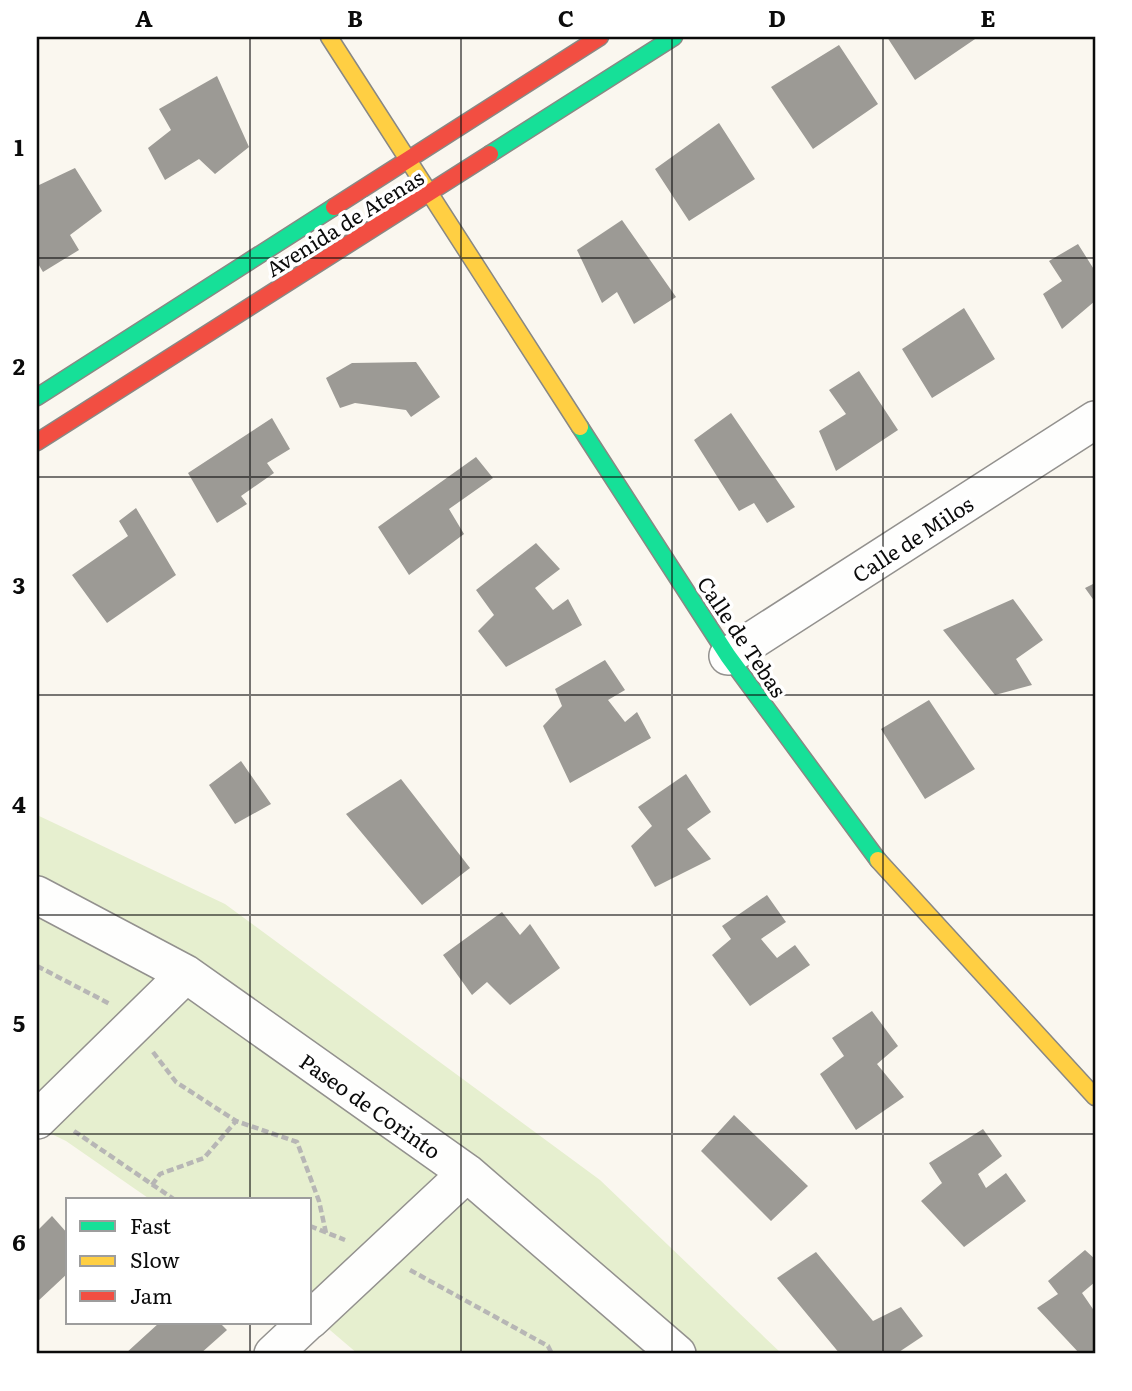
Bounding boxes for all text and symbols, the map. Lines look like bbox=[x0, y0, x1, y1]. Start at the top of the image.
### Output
text: A bbox=[135, 0, 153, 34]
text: B bbox=[347, 0, 363, 34]
text: C bbox=[558, 0, 574, 34]
text: D bbox=[768, 0, 786, 34]
text: E bbox=[980, 0, 996, 34]
text: 1 bbox=[14, 129, 24, 163]
street label: Avenida de Atenas bbox=[259, 161, 429, 283]
text: 2 bbox=[13, 348, 25, 382]
street label: Calle de Milos bbox=[845, 487, 979, 589]
text: 3 bbox=[13, 567, 25, 601]
street label: Calle de Tebas bbox=[691, 569, 795, 703]
text: 4 bbox=[12, 786, 26, 820]
text: 5 bbox=[13, 1005, 25, 1039]
street label: Paseo de Corinto bbox=[294, 1045, 448, 1165]
legend bbox=[66, 1198, 312, 1324]
text: Fast bbox=[130, 1209, 171, 1240]
text: 6 bbox=[12, 1224, 26, 1258]
text: Slow bbox=[130, 1243, 180, 1274]
text: Jam bbox=[130, 1279, 172, 1310]

